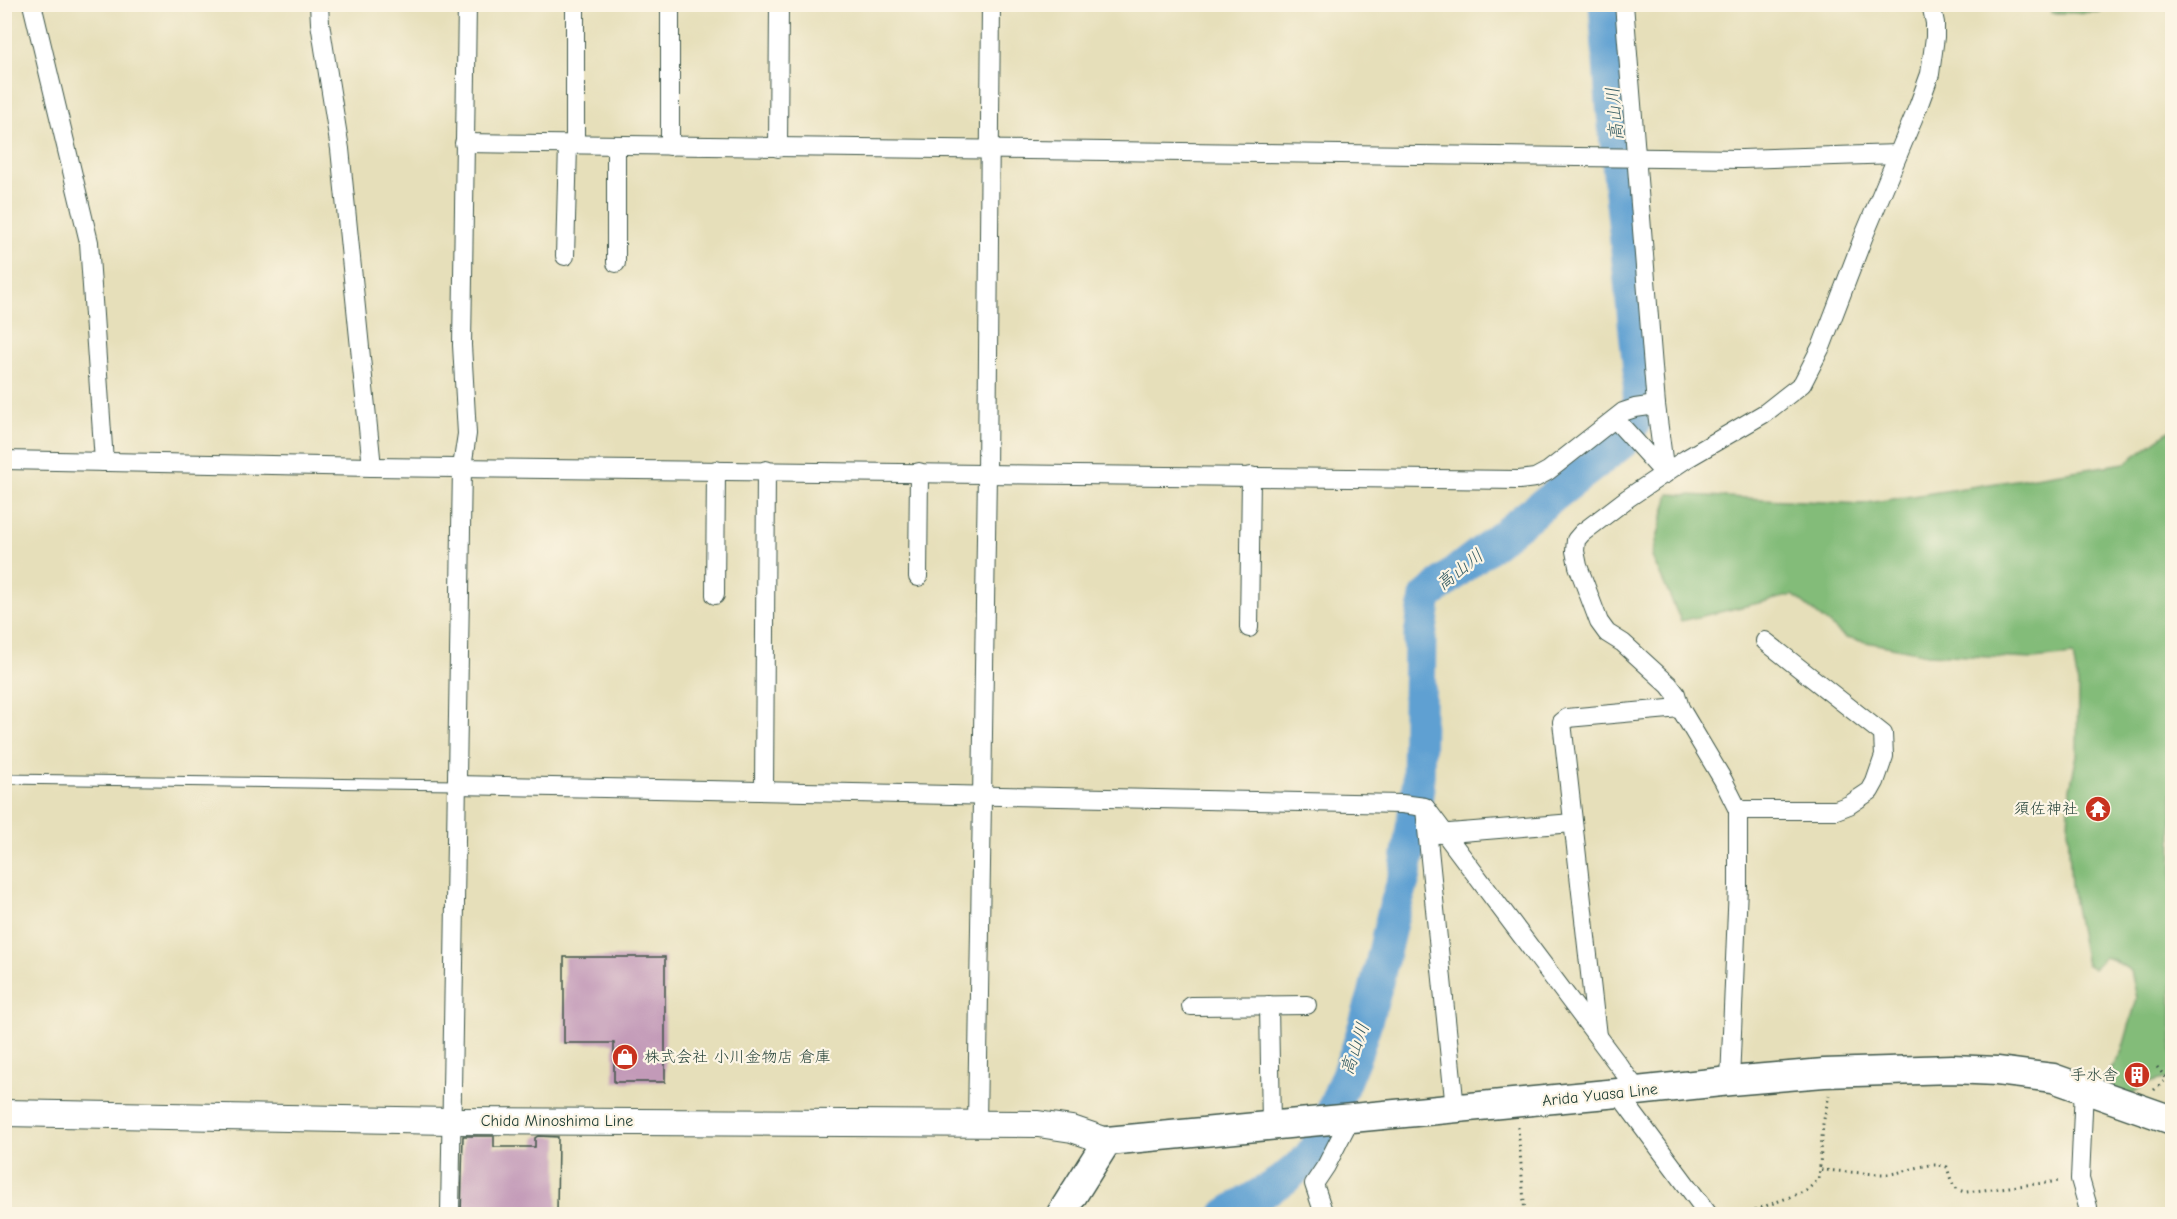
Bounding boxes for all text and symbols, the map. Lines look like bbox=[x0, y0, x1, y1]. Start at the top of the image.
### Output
water label: 高山川 bbox=[1602, 86, 1628, 142]
water label: 高山川 bbox=[1432, 545, 1488, 595]
temple icon: 須佐神社 bbox=[2083, 794, 2113, 824]
place label: 須佐神社 bbox=[2014, 800, 2078, 818]
water label: 高山川 bbox=[1336, 1020, 1374, 1078]
shop icon: 株式会社 小川金物店 倉庫 bbox=[610, 1042, 640, 1072]
place label: 株式会社 小川金物店 倉庫 bbox=[644, 1048, 831, 1066]
building icon: 手水舎 bbox=[2122, 1060, 2152, 1090]
place label: 手水舎 bbox=[2070, 1066, 2118, 1084]
street label: Arida Yuasa Line bbox=[1541, 1080, 1659, 1110]
street label: Chida Minoshima Line bbox=[481, 1112, 633, 1130]

